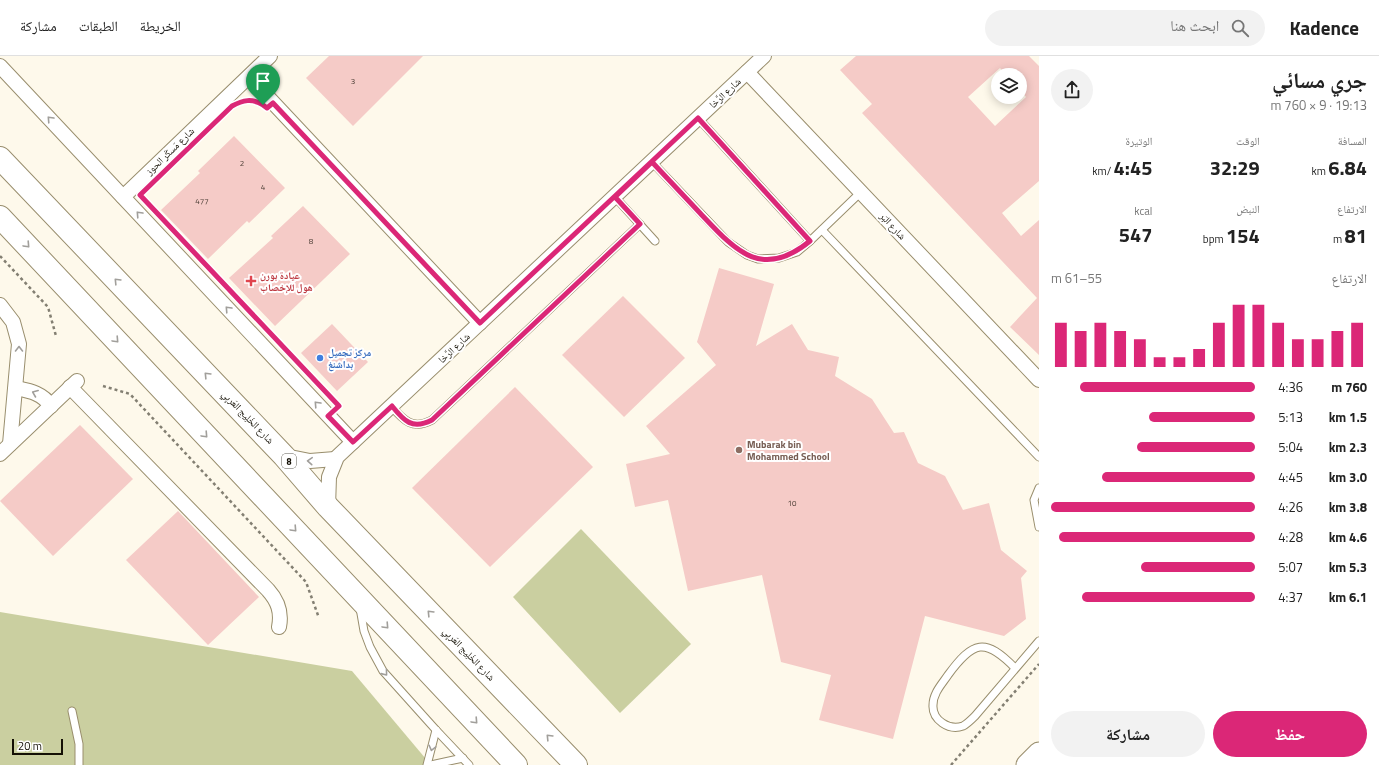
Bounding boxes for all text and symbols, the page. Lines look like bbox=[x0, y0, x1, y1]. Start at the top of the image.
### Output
search box bbox=[985, 10, 1265, 46]
text: Kadence bbox=[1289, 13, 1359, 42]
text: ابحث هنا bbox=[1170, 14, 1219, 37]
text: مشاركة bbox=[20, 15, 57, 36]
text: الطبقات bbox=[79, 15, 118, 36]
text: الخريطة bbox=[140, 15, 181, 36]
icon: search bbox=[1229, 17, 1251, 39]
text: جري مسائي bbox=[1272, 63, 1367, 97]
pin bbox=[246, 64, 280, 105]
map controls bbox=[991, 68, 1027, 104]
button: layers bbox=[991, 68, 1027, 104]
button: share bbox=[1051, 69, 1093, 111]
icon: arrive bbox=[252, 70, 274, 92]
street label: شارع الرَّخا bbox=[706, 74, 745, 112]
house number: 3 bbox=[351, 75, 355, 87]
text: 19:13 · 9 × 760 m bbox=[1271, 95, 1367, 115]
one-way arrow bbox=[48, 117, 55, 124]
street label: شارع مَسكَر الحوز bbox=[141, 123, 198, 179]
text: الوتيرة bbox=[1126, 133, 1152, 149]
text: الوقت bbox=[1236, 133, 1260, 149]
text: المسافة bbox=[1338, 133, 1367, 149]
text: 4:45 bbox=[1114, 152, 1152, 183]
text: 32:29 bbox=[1210, 152, 1260, 183]
text: 6.84 bbox=[1328, 152, 1367, 183]
house number: 2 bbox=[240, 157, 244, 169]
text: /km bbox=[1092, 163, 1114, 179]
text: km bbox=[1311, 163, 1328, 179]
house number: 4 bbox=[261, 181, 266, 193]
house number: 477 bbox=[195, 195, 209, 207]
text: النبض bbox=[1236, 201, 1260, 217]
text: الارتفاع bbox=[1337, 201, 1367, 217]
text: kcal bbox=[1134, 203, 1152, 219]
street label: شارع البَر bbox=[876, 208, 910, 243]
one-way arrow bbox=[136, 211, 144, 219]
text: 547 bbox=[1119, 219, 1152, 250]
text: 154 bbox=[1226, 220, 1260, 251]
text: 81 bbox=[1345, 220, 1367, 251]
text: bpm bbox=[1203, 231, 1226, 247]
text: m bbox=[1333, 231, 1345, 247]
house number: 8 bbox=[309, 235, 314, 247]
one-way arrow bbox=[22, 241, 29, 248]
place label: عيادة بورن هول للإخصاب bbox=[260, 268, 313, 295]
text: 55–61 m bbox=[1051, 268, 1102, 288]
text: الارتفاع bbox=[1332, 268, 1367, 288]
marker: عيادة بورن هول للإخصاب bbox=[245, 275, 257, 287]
one-way arrow bbox=[115, 278, 122, 286]
one-way arrow bbox=[225, 306, 233, 314]
street label: شارع الرَّخا bbox=[435, 329, 474, 367]
one-way arrow bbox=[111, 335, 119, 343]
place label: مركز تجميل بداشنغ bbox=[328, 345, 371, 372]
one-way arrow bbox=[15, 346, 23, 352]
marker: مركز تجميل بداشنغ bbox=[315, 353, 325, 363]
one-way arrow bbox=[204, 372, 212, 380]
text: 4:36 bbox=[1278, 377, 1303, 397]
text: 760 m bbox=[1331, 377, 1367, 397]
street label: شارع الخَلِيج العَربِي bbox=[218, 387, 278, 448]
one-way arrow bbox=[32, 390, 39, 398]
one-way arrow bbox=[315, 401, 322, 408]
text: 5:13 bbox=[1278, 407, 1303, 427]
text: 1.5 km bbox=[1329, 407, 1367, 427]
one-way arrow bbox=[200, 430, 208, 438]
place label: Mubarak bin Mohammed School bbox=[747, 437, 830, 464]
text: 5:04 bbox=[1278, 437, 1303, 457]
text: 2.3 km bbox=[1329, 437, 1367, 457]
marker: Mubarak bin Mohammed School bbox=[734, 445, 744, 455]
road number: 8 bbox=[282, 454, 296, 468]
one-way arrow bbox=[307, 456, 313, 465]
text: 4:45 bbox=[1278, 467, 1303, 487]
text: 3.0 km bbox=[1329, 467, 1367, 487]
house number: 10 bbox=[788, 497, 797, 509]
text: 4:26 bbox=[1278, 497, 1303, 517]
text: 3.8 km bbox=[1329, 497, 1367, 517]
one-way arrow bbox=[289, 524, 297, 532]
text: 4:28 bbox=[1278, 527, 1303, 547]
text: 4.6 km bbox=[1329, 527, 1367, 547]
text: 5:07 bbox=[1278, 557, 1303, 577]
text: 5.3 km bbox=[1329, 557, 1367, 577]
text: 4:37 bbox=[1278, 587, 1303, 607]
text: 6.1 km bbox=[1329, 587, 1367, 607]
one-way arrow bbox=[427, 610, 435, 618]
one-way arrow bbox=[381, 622, 388, 629]
street label: شارع الخَلِيج العَربِي bbox=[439, 624, 499, 685]
one-way arrow bbox=[381, 669, 388, 676]
button: مشاركة bbox=[1051, 711, 1205, 757]
button: حفظ bbox=[1213, 711, 1367, 757]
one-way arrow bbox=[470, 716, 478, 724]
one-way arrow bbox=[547, 734, 554, 742]
scale bar bbox=[12, 737, 63, 756]
text: 20 m bbox=[18, 738, 42, 754]
one-way arrow bbox=[428, 744, 437, 751]

